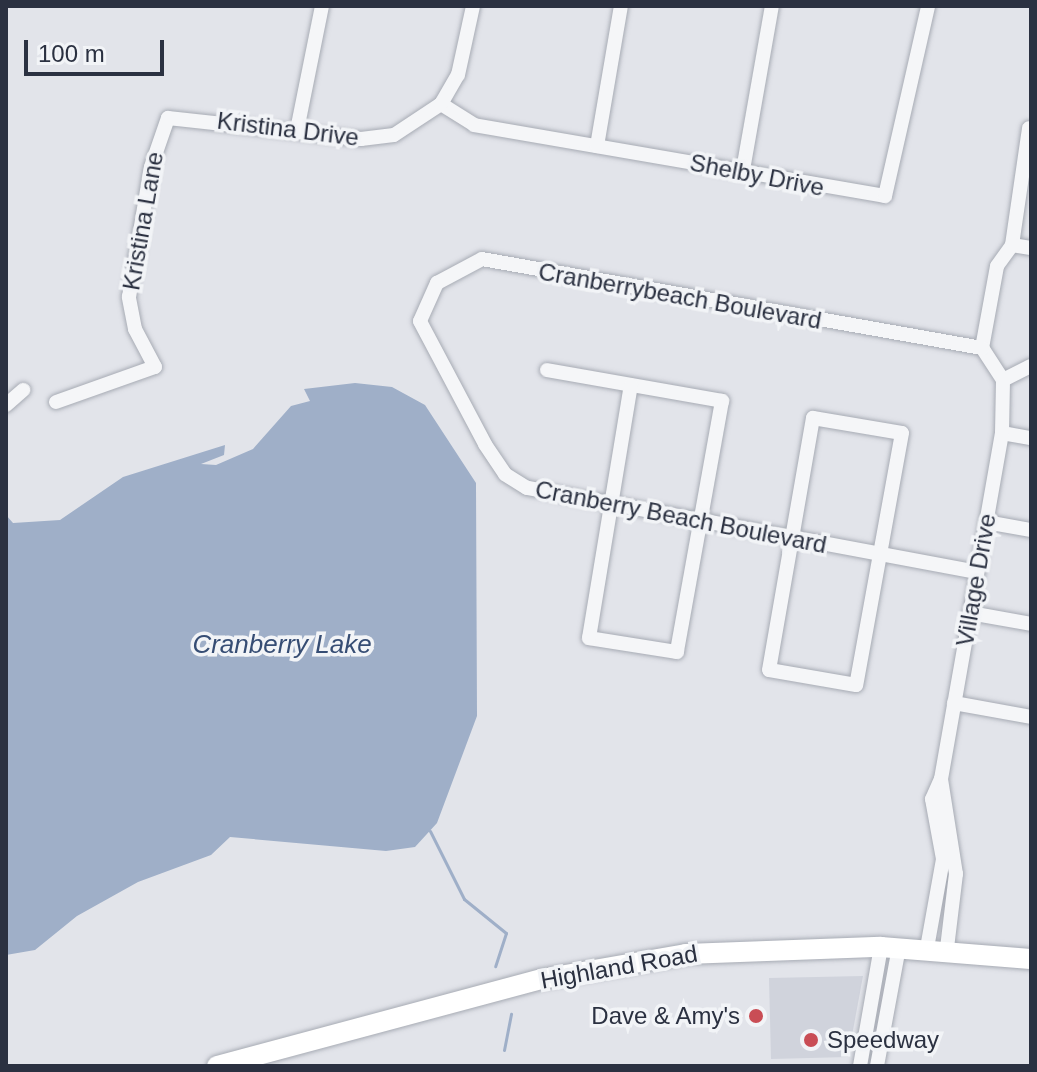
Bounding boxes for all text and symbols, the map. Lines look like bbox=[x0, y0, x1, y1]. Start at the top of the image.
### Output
scale bar bbox=[28, 24, 168, 74]
text: 100 m bbox=[38, 40, 105, 67]
street label: Kristina Drive bbox=[215, 106, 361, 152]
street label: Shelby Drive bbox=[687, 148, 827, 202]
street label: Kristina Lane bbox=[117, 150, 169, 292]
street label: Cranberrybeach Boulevard bbox=[536, 257, 824, 335]
street label: Cranberry Beach Boulevard bbox=[533, 475, 829, 559]
street label: Village Drive bbox=[950, 511, 1002, 649]
water label: Cranberry Lake bbox=[192, 629, 372, 661]
street label: Highland Road bbox=[538, 939, 700, 995]
place label: Dave & Amy's bbox=[590, 1002, 740, 1030]
marker: Dave & Amy's bbox=[747, 1007, 765, 1025]
place label: Speedway bbox=[827, 1026, 939, 1054]
marker: Speedway bbox=[802, 1031, 820, 1049]

